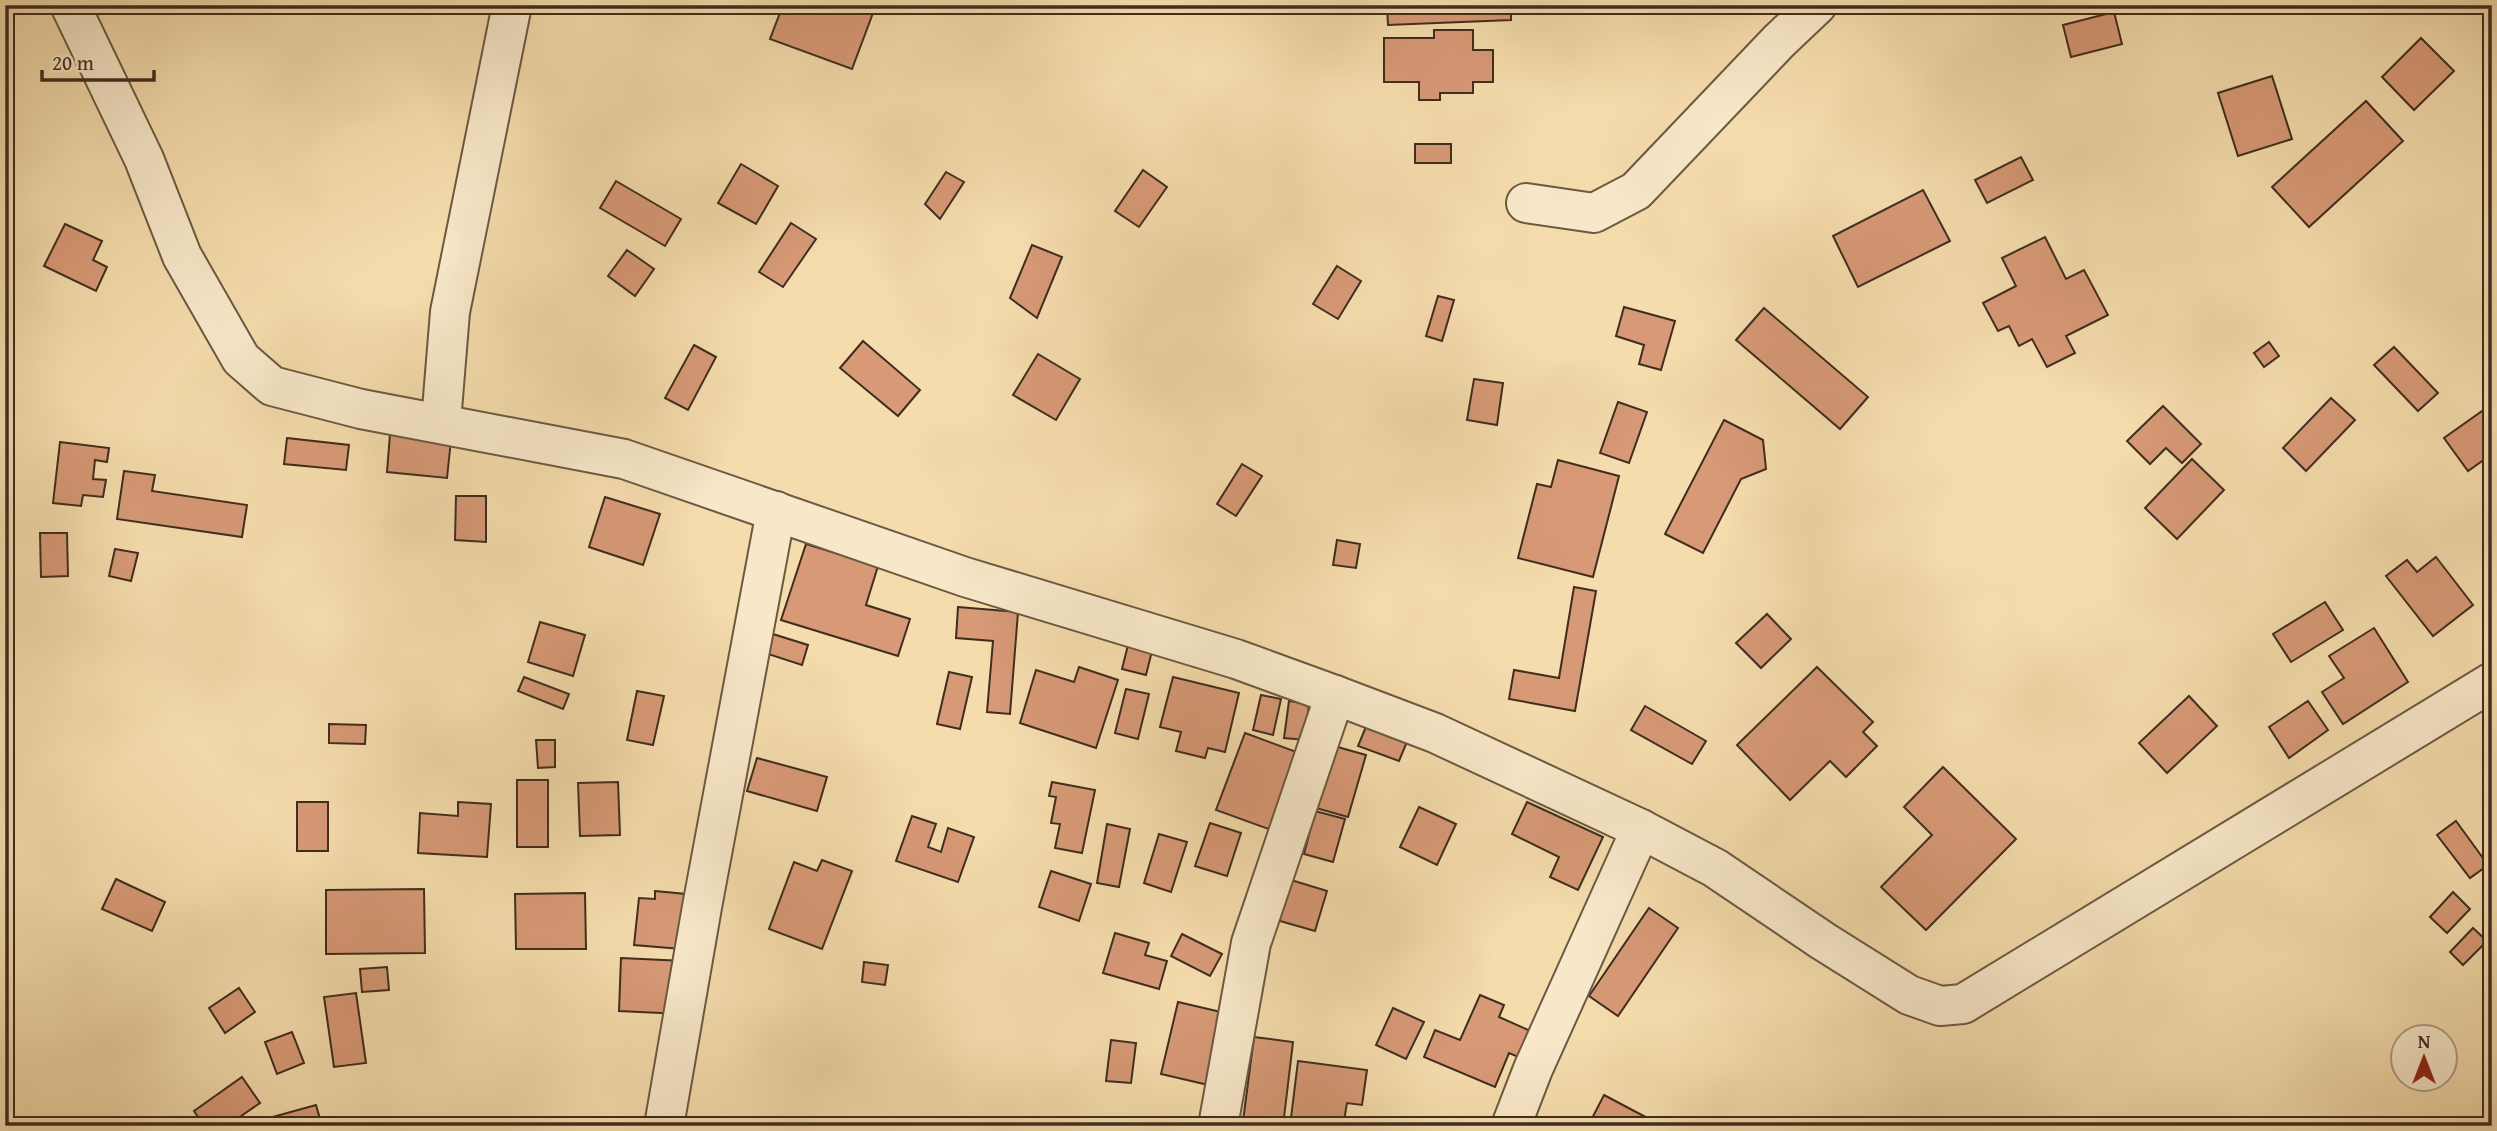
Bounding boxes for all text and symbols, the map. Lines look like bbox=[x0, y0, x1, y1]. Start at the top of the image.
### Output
scale bar bbox=[42, 38, 154, 82]
text: 20 m bbox=[52, 47, 94, 78]
north arrow bbox=[2388, 1023, 2458, 1092]
text: N bbox=[2418, 1027, 2431, 1055]

